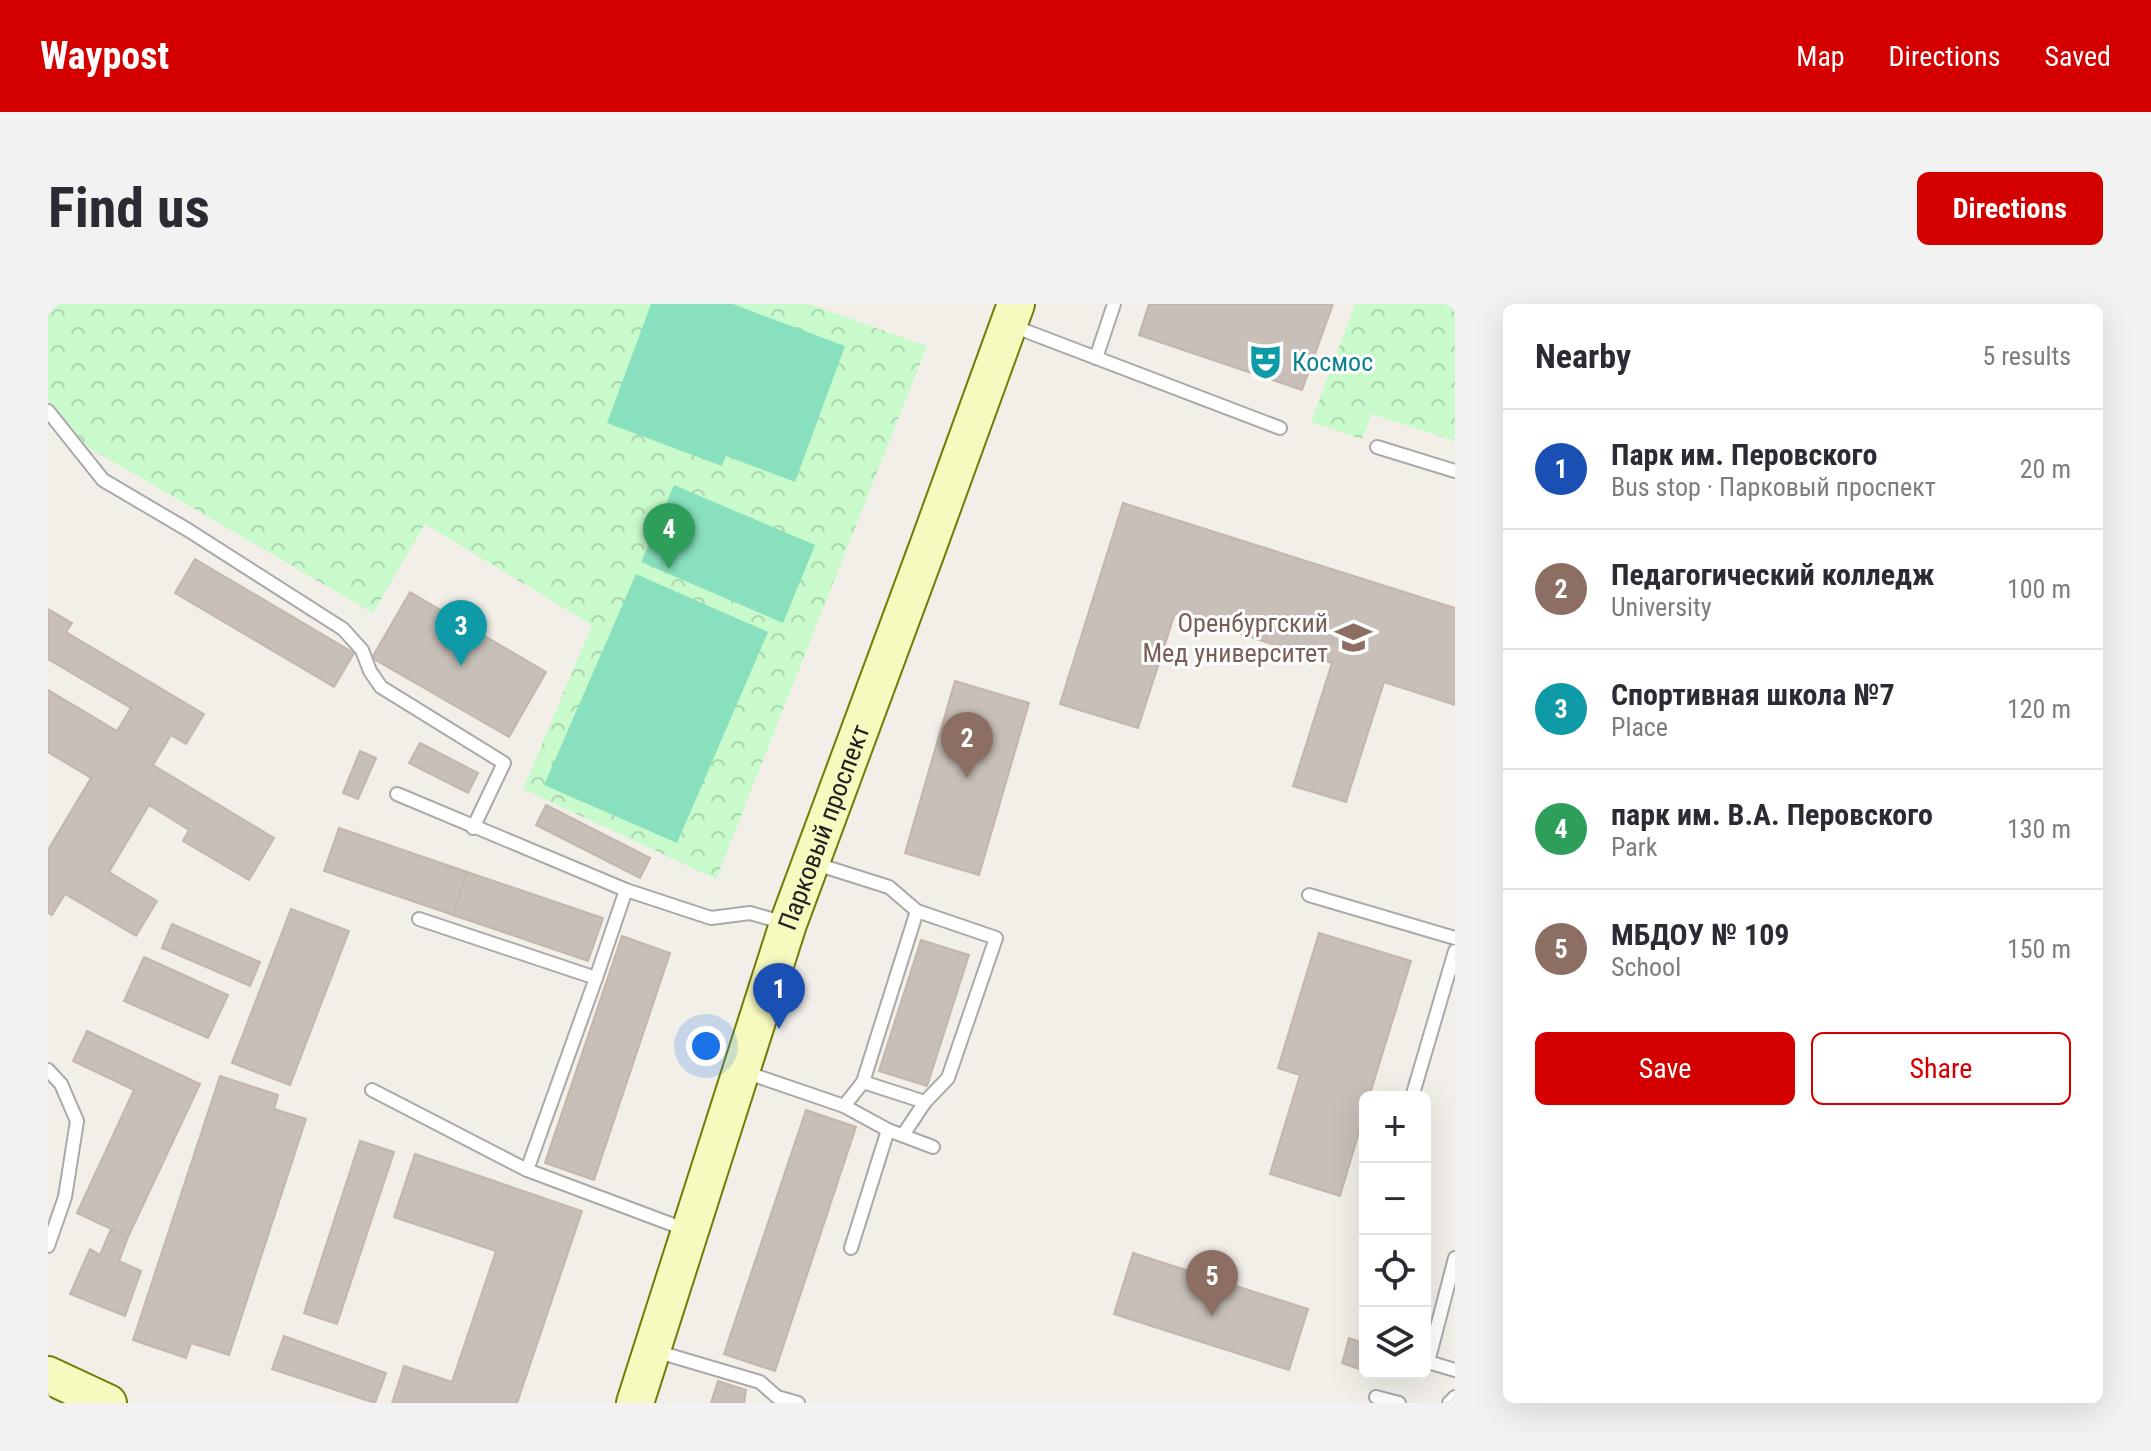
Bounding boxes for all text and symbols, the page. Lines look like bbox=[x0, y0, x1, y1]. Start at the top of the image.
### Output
text: Waypost bbox=[40, 34, 169, 78]
text: Map bbox=[1796, 40, 1845, 73]
text: Directions bbox=[1889, 40, 2000, 73]
text: Saved bbox=[2044, 40, 2111, 73]
button: Directions bbox=[1917, 172, 2103, 245]
text: Find us bbox=[48, 175, 210, 241]
text: Nearby bbox=[1535, 336, 1631, 376]
text: 5 results bbox=[1982, 341, 2071, 371]
theatre icon: Космос bbox=[1247, 343, 1285, 381]
place label: Космос bbox=[1292, 347, 1373, 377]
text: Парк им. Перовского bbox=[1611, 437, 1877, 472]
text: 1 bbox=[1554, 454, 1568, 484]
text: 20 m bbox=[2020, 454, 2071, 484]
text: Bus stop · Парковый проспект bbox=[1611, 472, 1936, 502]
pin: 4 bbox=[643, 503, 695, 569]
text: Педагогический колледж bbox=[1611, 557, 1935, 592]
text: 2 bbox=[1554, 574, 1568, 604]
text: 100 m bbox=[2007, 574, 2071, 604]
text: University bbox=[1611, 592, 1712, 622]
pin: 3 bbox=[435, 600, 487, 666]
place label: Оренбургский Мед университет bbox=[1142, 608, 1328, 668]
school or university icon: Оренбургский Мед университет bbox=[1335, 619, 1373, 657]
text: Спортивная школа №7 bbox=[1611, 677, 1895, 712]
text: 3 bbox=[1554, 694, 1568, 724]
text: 120 m bbox=[2007, 694, 2071, 724]
pin: 2 bbox=[941, 712, 993, 778]
text: Place bbox=[1611, 712, 1668, 742]
street label: Парковый проспект bbox=[772, 720, 876, 934]
text: парк им. В.А. Перовского bbox=[1611, 797, 1933, 832]
text: 4 bbox=[1554, 814, 1568, 844]
text: 130 m bbox=[2007, 814, 2071, 844]
text: Park bbox=[1611, 832, 1657, 862]
text: МБДОУ № 109 bbox=[1611, 917, 1790, 952]
text: 5 bbox=[1554, 934, 1568, 964]
text: 150 m bbox=[2007, 934, 2071, 964]
text: School bbox=[1611, 952, 1681, 982]
pin: 1 bbox=[753, 963, 805, 1029]
your location bbox=[686, 1026, 726, 1066]
button: Save bbox=[1535, 1032, 1795, 1105]
button: Share bbox=[1811, 1032, 2071, 1105]
map controls bbox=[1359, 1091, 1431, 1379]
button: + bbox=[1359, 1091, 1431, 1163]
button: − bbox=[1359, 1163, 1431, 1235]
button: locate bbox=[1359, 1235, 1431, 1307]
pin: 5 bbox=[1186, 1250, 1238, 1316]
button: layers bbox=[1359, 1307, 1431, 1379]

